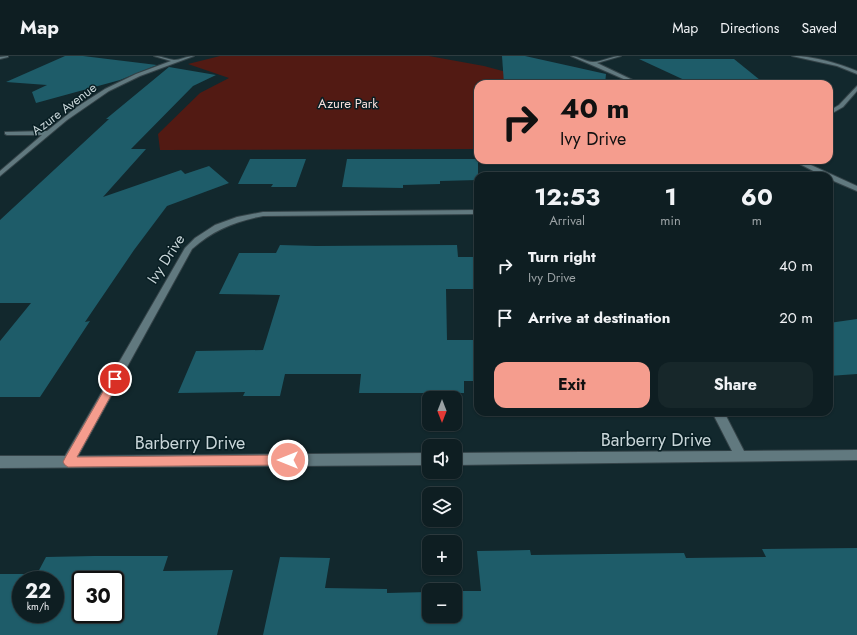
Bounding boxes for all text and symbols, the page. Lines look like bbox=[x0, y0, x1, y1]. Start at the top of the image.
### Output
text: Map bbox=[20, 14, 59, 41]
text: Map bbox=[672, 18, 698, 38]
text: Directions bbox=[720, 18, 780, 38]
text: Saved bbox=[802, 18, 837, 38]
street label: Azure Avenue bbox=[27, 78, 101, 140]
text: 40 m bbox=[560, 88, 629, 129]
park label: Azure Park bbox=[318, 94, 378, 113]
icon: right bbox=[494, 96, 546, 148]
text: Ivy Drive bbox=[560, 126, 626, 152]
text: 12:53 bbox=[534, 179, 600, 214]
text: 1 bbox=[664, 179, 677, 214]
text: 60 bbox=[741, 179, 773, 214]
text: Arrival bbox=[549, 211, 585, 230]
text: min bbox=[660, 211, 681, 230]
text: m bbox=[752, 211, 762, 230]
street label: Ivy Drive bbox=[142, 230, 190, 288]
text: Turn right bbox=[528, 246, 596, 268]
icon: right bbox=[494, 255, 516, 277]
text: 40 m bbox=[779, 255, 813, 277]
text: Ivy Drive bbox=[528, 268, 576, 287]
icon: arrive bbox=[494, 307, 516, 329]
text: Arrive at destination bbox=[528, 307, 670, 329]
text: 20 m bbox=[779, 307, 813, 329]
pin bbox=[98, 362, 132, 396]
button: Exit bbox=[494, 362, 650, 408]
button: Share bbox=[658, 362, 813, 408]
icon: arrive bbox=[104, 368, 126, 390]
north arrow bbox=[422, 391, 462, 431]
map controls bbox=[422, 391, 462, 623]
street label: Barberry Drive bbox=[601, 427, 711, 453]
street label: Barberry Drive bbox=[135, 430, 245, 456]
position arrow bbox=[267, 439, 309, 481]
button: sound bbox=[422, 439, 462, 479]
button: layers bbox=[422, 487, 462, 527]
button: + bbox=[422, 535, 462, 575]
speed limit sign: 30 bbox=[72, 571, 124, 623]
text: 22 bbox=[25, 577, 51, 606]
button: − bbox=[422, 583, 462, 623]
text: km/h bbox=[27, 599, 49, 614]

